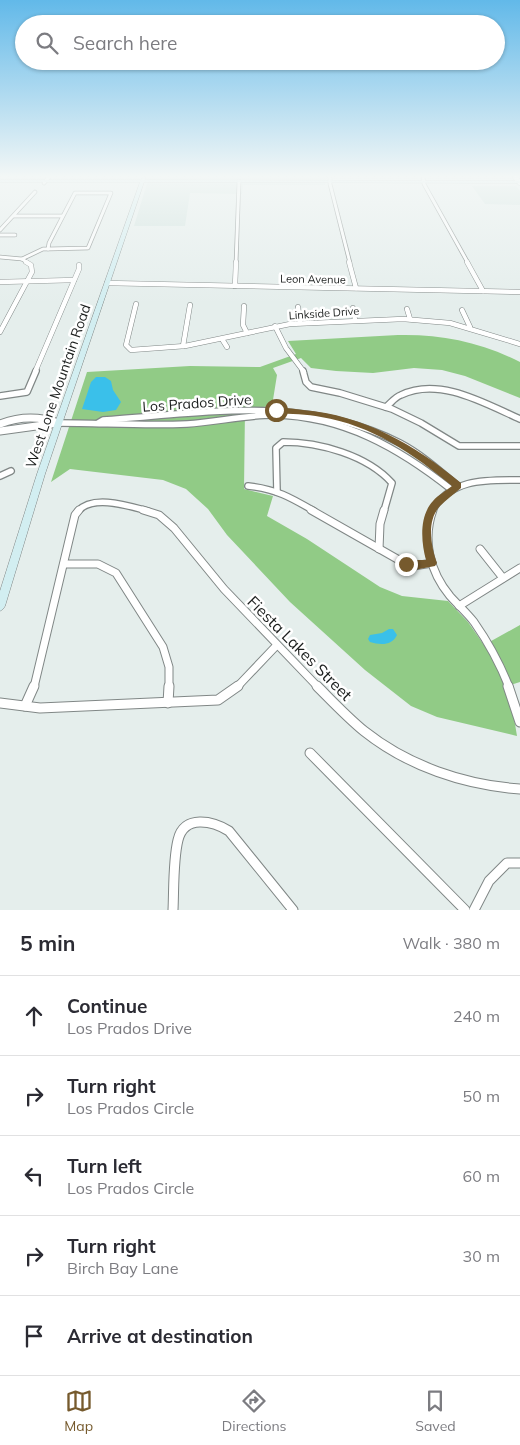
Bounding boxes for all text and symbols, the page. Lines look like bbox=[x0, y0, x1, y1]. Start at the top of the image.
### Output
search box bbox=[15, 15, 505, 70]
icon: search bbox=[33, 29, 61, 57]
text: Search here bbox=[73, 31, 177, 55]
street label: Leon Avenue bbox=[280, 271, 346, 287]
street label: West Lone Mountain Road bbox=[22, 302, 94, 470]
street label: Linkside Drive bbox=[288, 304, 360, 322]
street label: Los Prados Drive bbox=[142, 390, 252, 416]
route start bbox=[265, 399, 288, 422]
route end bbox=[395, 553, 418, 576]
street label: Fiesta Lakes Street bbox=[243, 591, 357, 705]
text: 5 min bbox=[20, 930, 75, 956]
text: Walk · 380 m bbox=[402, 933, 500, 953]
text: Continue bbox=[67, 994, 147, 1018]
icon: ahead bbox=[20, 1002, 48, 1030]
text: 240 m bbox=[453, 1006, 500, 1026]
text: Los Prados Drive bbox=[67, 1018, 192, 1038]
text: Turn right bbox=[67, 1074, 156, 1098]
icon: right bbox=[20, 1082, 48, 1110]
text: 50 m bbox=[463, 1086, 500, 1106]
text: Los Prados Circle bbox=[67, 1098, 194, 1118]
text: Turn left bbox=[67, 1154, 142, 1178]
icon: left bbox=[20, 1162, 48, 1190]
text: 60 m bbox=[463, 1166, 500, 1186]
text: Los Prados Circle bbox=[67, 1178, 194, 1198]
text: Turn right bbox=[67, 1234, 156, 1258]
icon: right bbox=[20, 1242, 48, 1270]
text: 30 m bbox=[463, 1246, 500, 1266]
text: Birch Bay Lane bbox=[67, 1258, 178, 1278]
icon: arrive bbox=[20, 1322, 48, 1350]
text: Arrive at destination bbox=[67, 1324, 253, 1348]
tab: Map bbox=[64, 1387, 93, 1435]
tab: Directions bbox=[222, 1387, 287, 1435]
tab: Saved bbox=[415, 1387, 456, 1435]

